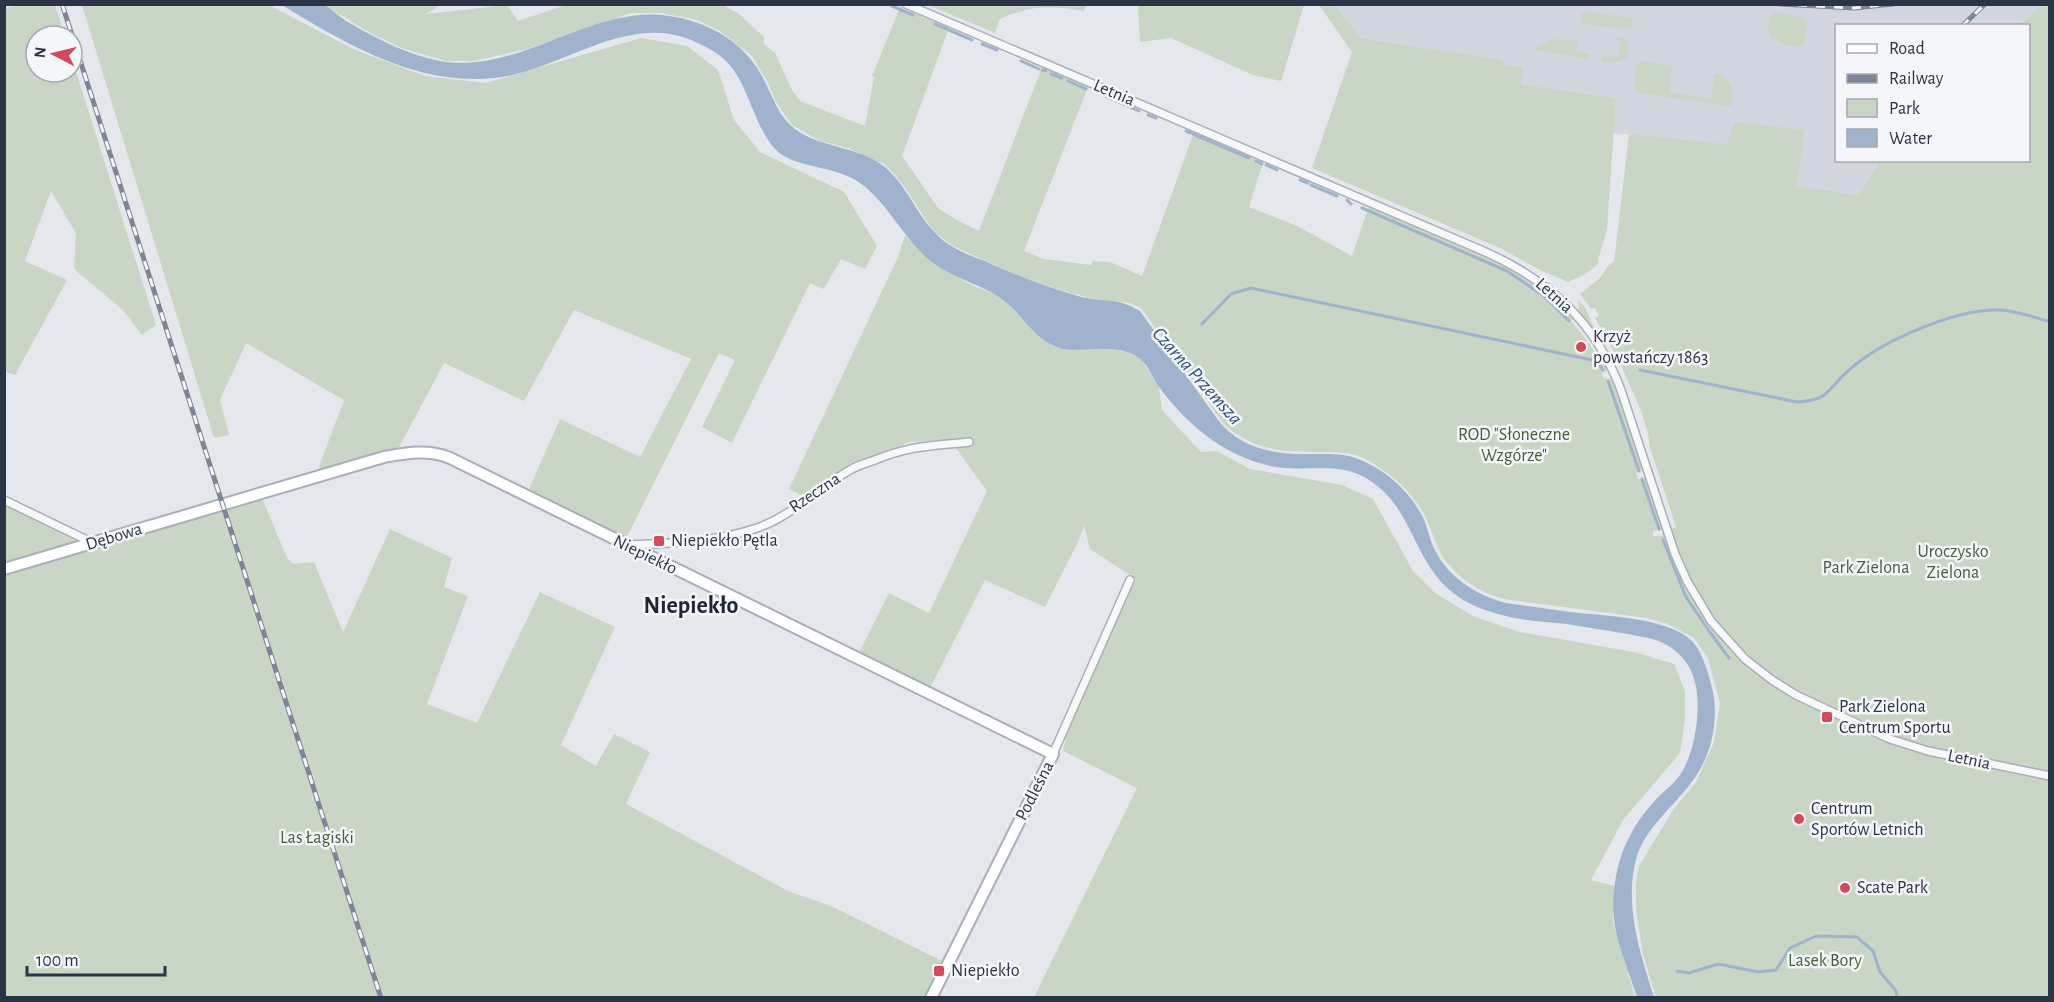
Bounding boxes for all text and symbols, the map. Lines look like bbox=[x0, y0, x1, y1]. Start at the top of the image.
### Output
north arrow bbox=[24, 24, 84, 84]
legend bbox=[1835, 24, 2030, 162]
text: Road bbox=[1889, 40, 1925, 58]
text: N bbox=[31, 46, 49, 59]
text: Railway bbox=[1889, 70, 1944, 88]
street label: Letnia bbox=[1091, 76, 1137, 110]
text: Park bbox=[1889, 100, 1921, 118]
text: Water bbox=[1889, 130, 1932, 148]
street label: Letnia bbox=[1532, 275, 1576, 317]
water label: Czarna Przemsza bbox=[1148, 323, 1246, 429]
place label: Krzyż powstańczy 1863 bbox=[1593, 328, 1708, 367]
marker: Krzyż powstańczy 1863 bbox=[1574, 340, 1588, 354]
park label: ROD "Słoneczne Wzgórze" bbox=[1458, 426, 1570, 465]
street label: Rzeczna bbox=[786, 469, 844, 517]
street label: Dębowa bbox=[84, 520, 144, 554]
street label: Niepiekło bbox=[610, 532, 680, 578]
place label: Niepiekło Pętla bbox=[671, 532, 778, 550]
marker: Niepiekło Pętla bbox=[652, 534, 666, 548]
park label: Uroczysko Zielona bbox=[1918, 543, 1989, 582]
park label: Park Zielona bbox=[1823, 559, 1909, 577]
district label: Niepiekło bbox=[644, 594, 739, 618]
place label: Park Zielona Centrum Sportu bbox=[1839, 698, 1951, 737]
marker: Park Zielona Centrum Sportu bbox=[1820, 710, 1834, 724]
street label: Letnia bbox=[1946, 747, 1992, 773]
street label: Podleśna bbox=[1013, 758, 1057, 824]
place label: Centrum Sportów Letnich bbox=[1811, 800, 1924, 839]
marker: Centrum Sportów Letnich bbox=[1792, 812, 1806, 826]
park label: Las Łagiski bbox=[280, 829, 354, 847]
place label: Scate Park bbox=[1857, 879, 1929, 897]
marker: Scate Park bbox=[1838, 881, 1852, 895]
scale bar bbox=[27, 939, 165, 977]
text: 100 m bbox=[36, 952, 79, 970]
park label: Lasek Bory bbox=[1788, 952, 1862, 970]
place label: Niepiekło bbox=[951, 962, 1020, 980]
marker: Niepiekło bbox=[932, 964, 946, 978]

